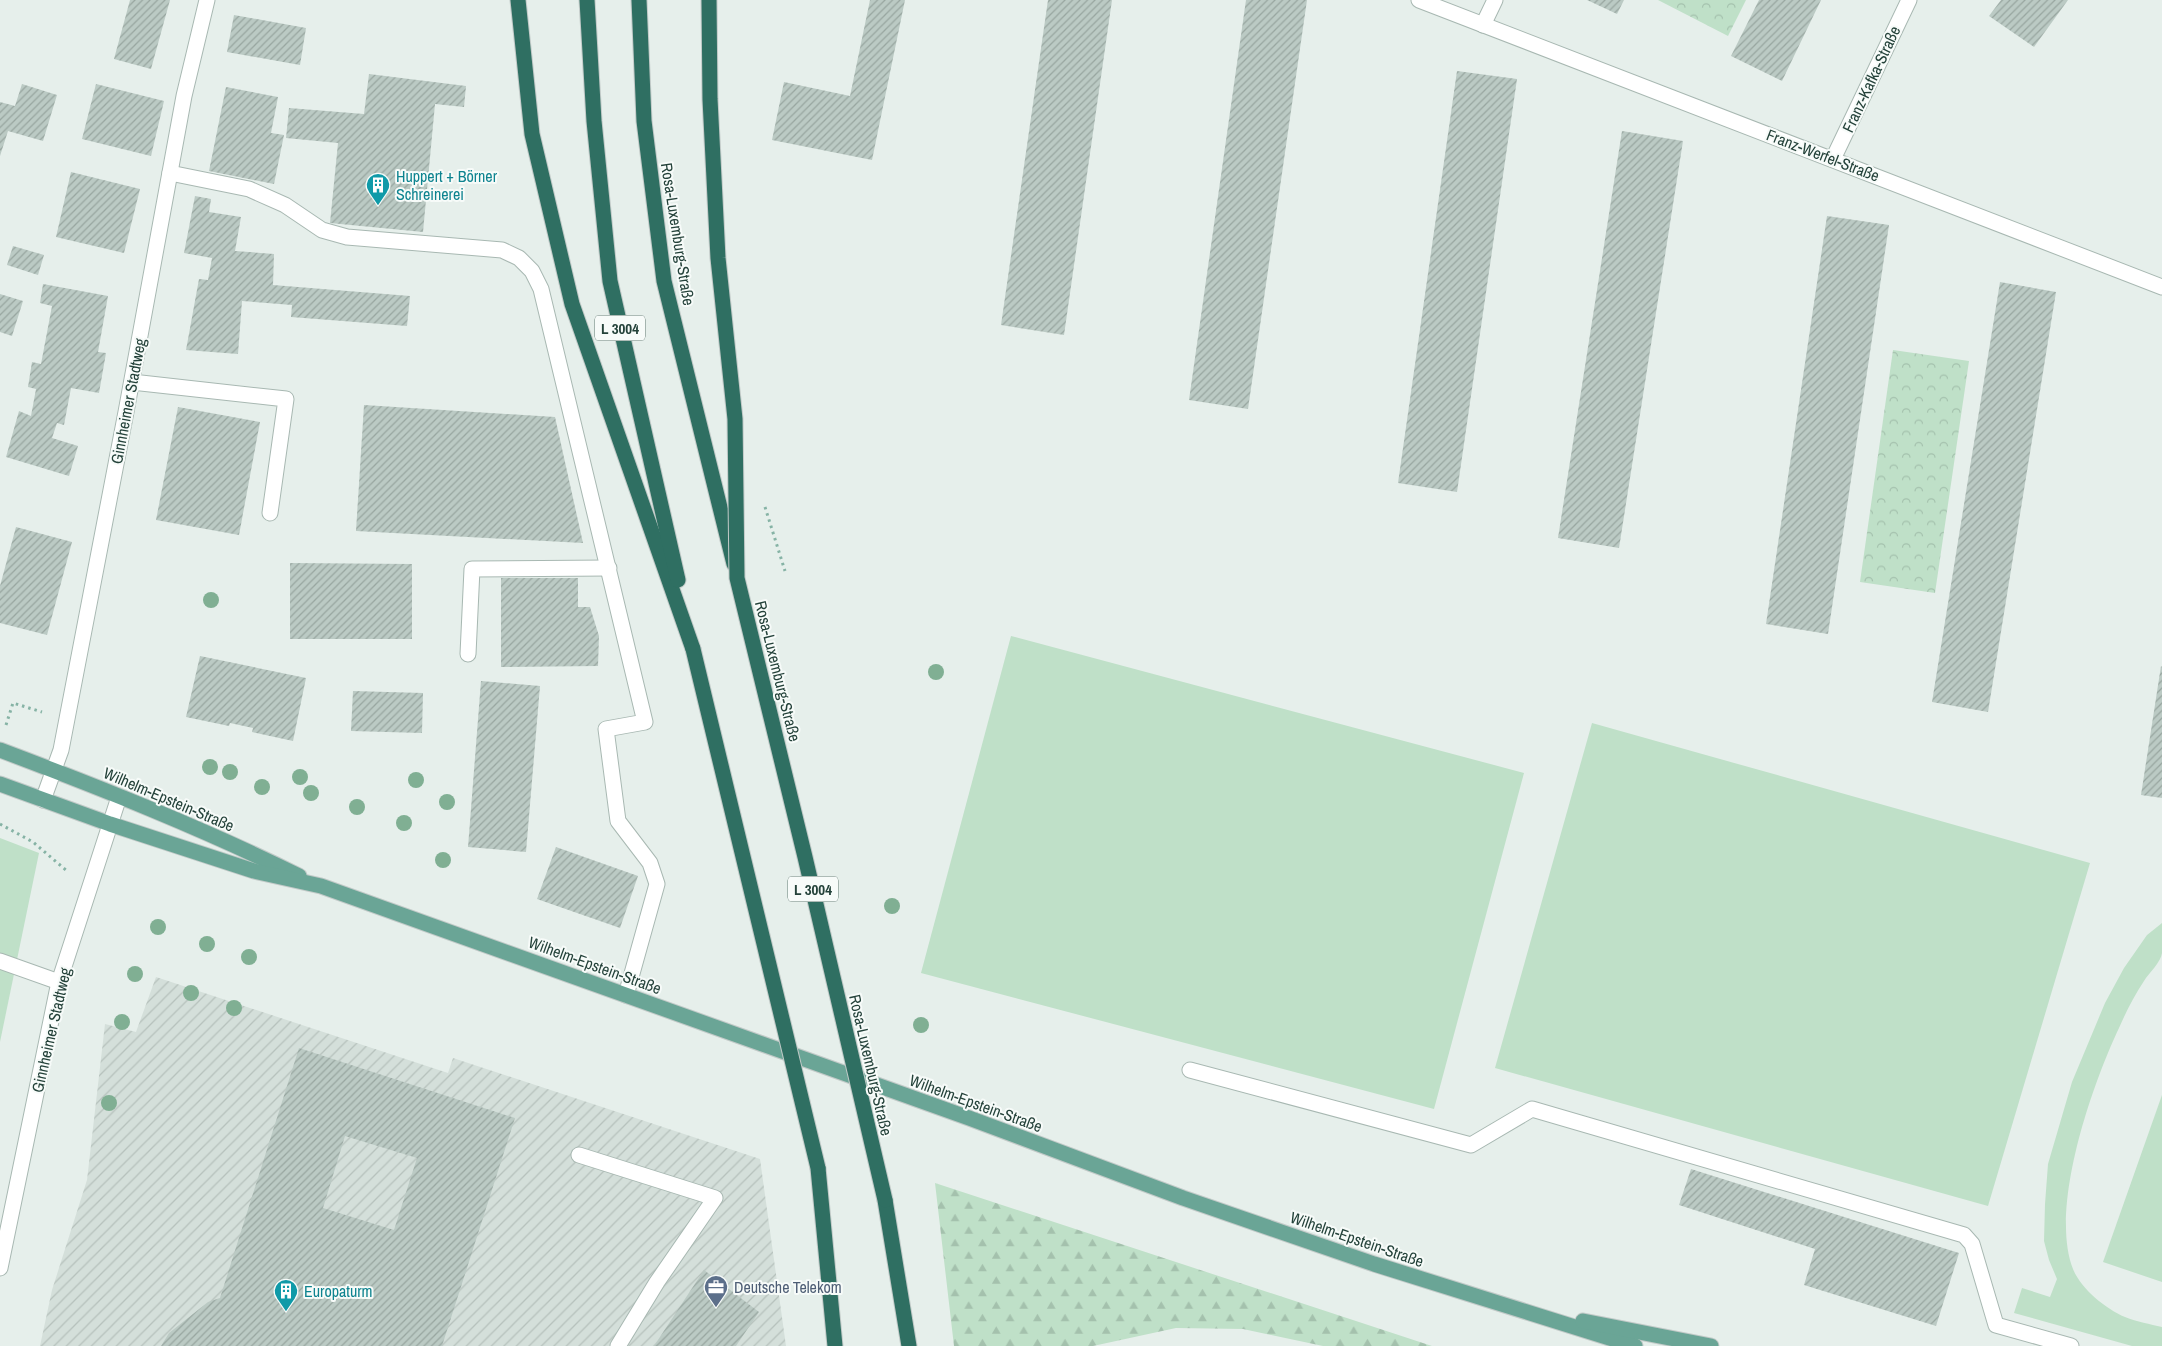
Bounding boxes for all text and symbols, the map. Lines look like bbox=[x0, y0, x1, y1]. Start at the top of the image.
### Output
street label: Franz-Kafka-Straße bbox=[1837, 22, 1905, 136]
street label: Franz-Werfel-Straße bbox=[1763, 123, 1883, 187]
street label: Rosa-Luxemburg-Straße bbox=[656, 161, 700, 307]
place label: Huppert + Börner Schreinerei bbox=[396, 165, 498, 205]
building icon: Huppert + Börner Schreinerei bbox=[365, 172, 391, 206]
road number: L 3004 bbox=[595, 316, 645, 340]
street label: Ginnheimer Stadtweg bbox=[105, 336, 151, 466]
street label: Rosa-Luxemburg-Straße bbox=[750, 598, 806, 744]
street label: Wilhelm-Epstein-Straße bbox=[100, 762, 238, 836]
road number: L 3004 bbox=[788, 876, 838, 902]
street label: Wilhelm-Epstein-Straße bbox=[525, 931, 665, 999]
street label: Ginnheimer Stadtweg bbox=[26, 965, 76, 1095]
street label: Rosa-Luxemburg-Straße bbox=[844, 992, 898, 1138]
street label: Wilhelm-Epstein-Straße bbox=[906, 1069, 1046, 1137]
street label: Wilhelm-Epstein-Straße bbox=[1287, 1206, 1427, 1272]
office icon: Deutsche Telekom bbox=[703, 1274, 729, 1308]
place label: Deutsche Telekom bbox=[734, 1276, 842, 1298]
building icon: Europaturm bbox=[273, 1278, 299, 1312]
place label: Europaturm bbox=[304, 1280, 373, 1302]

